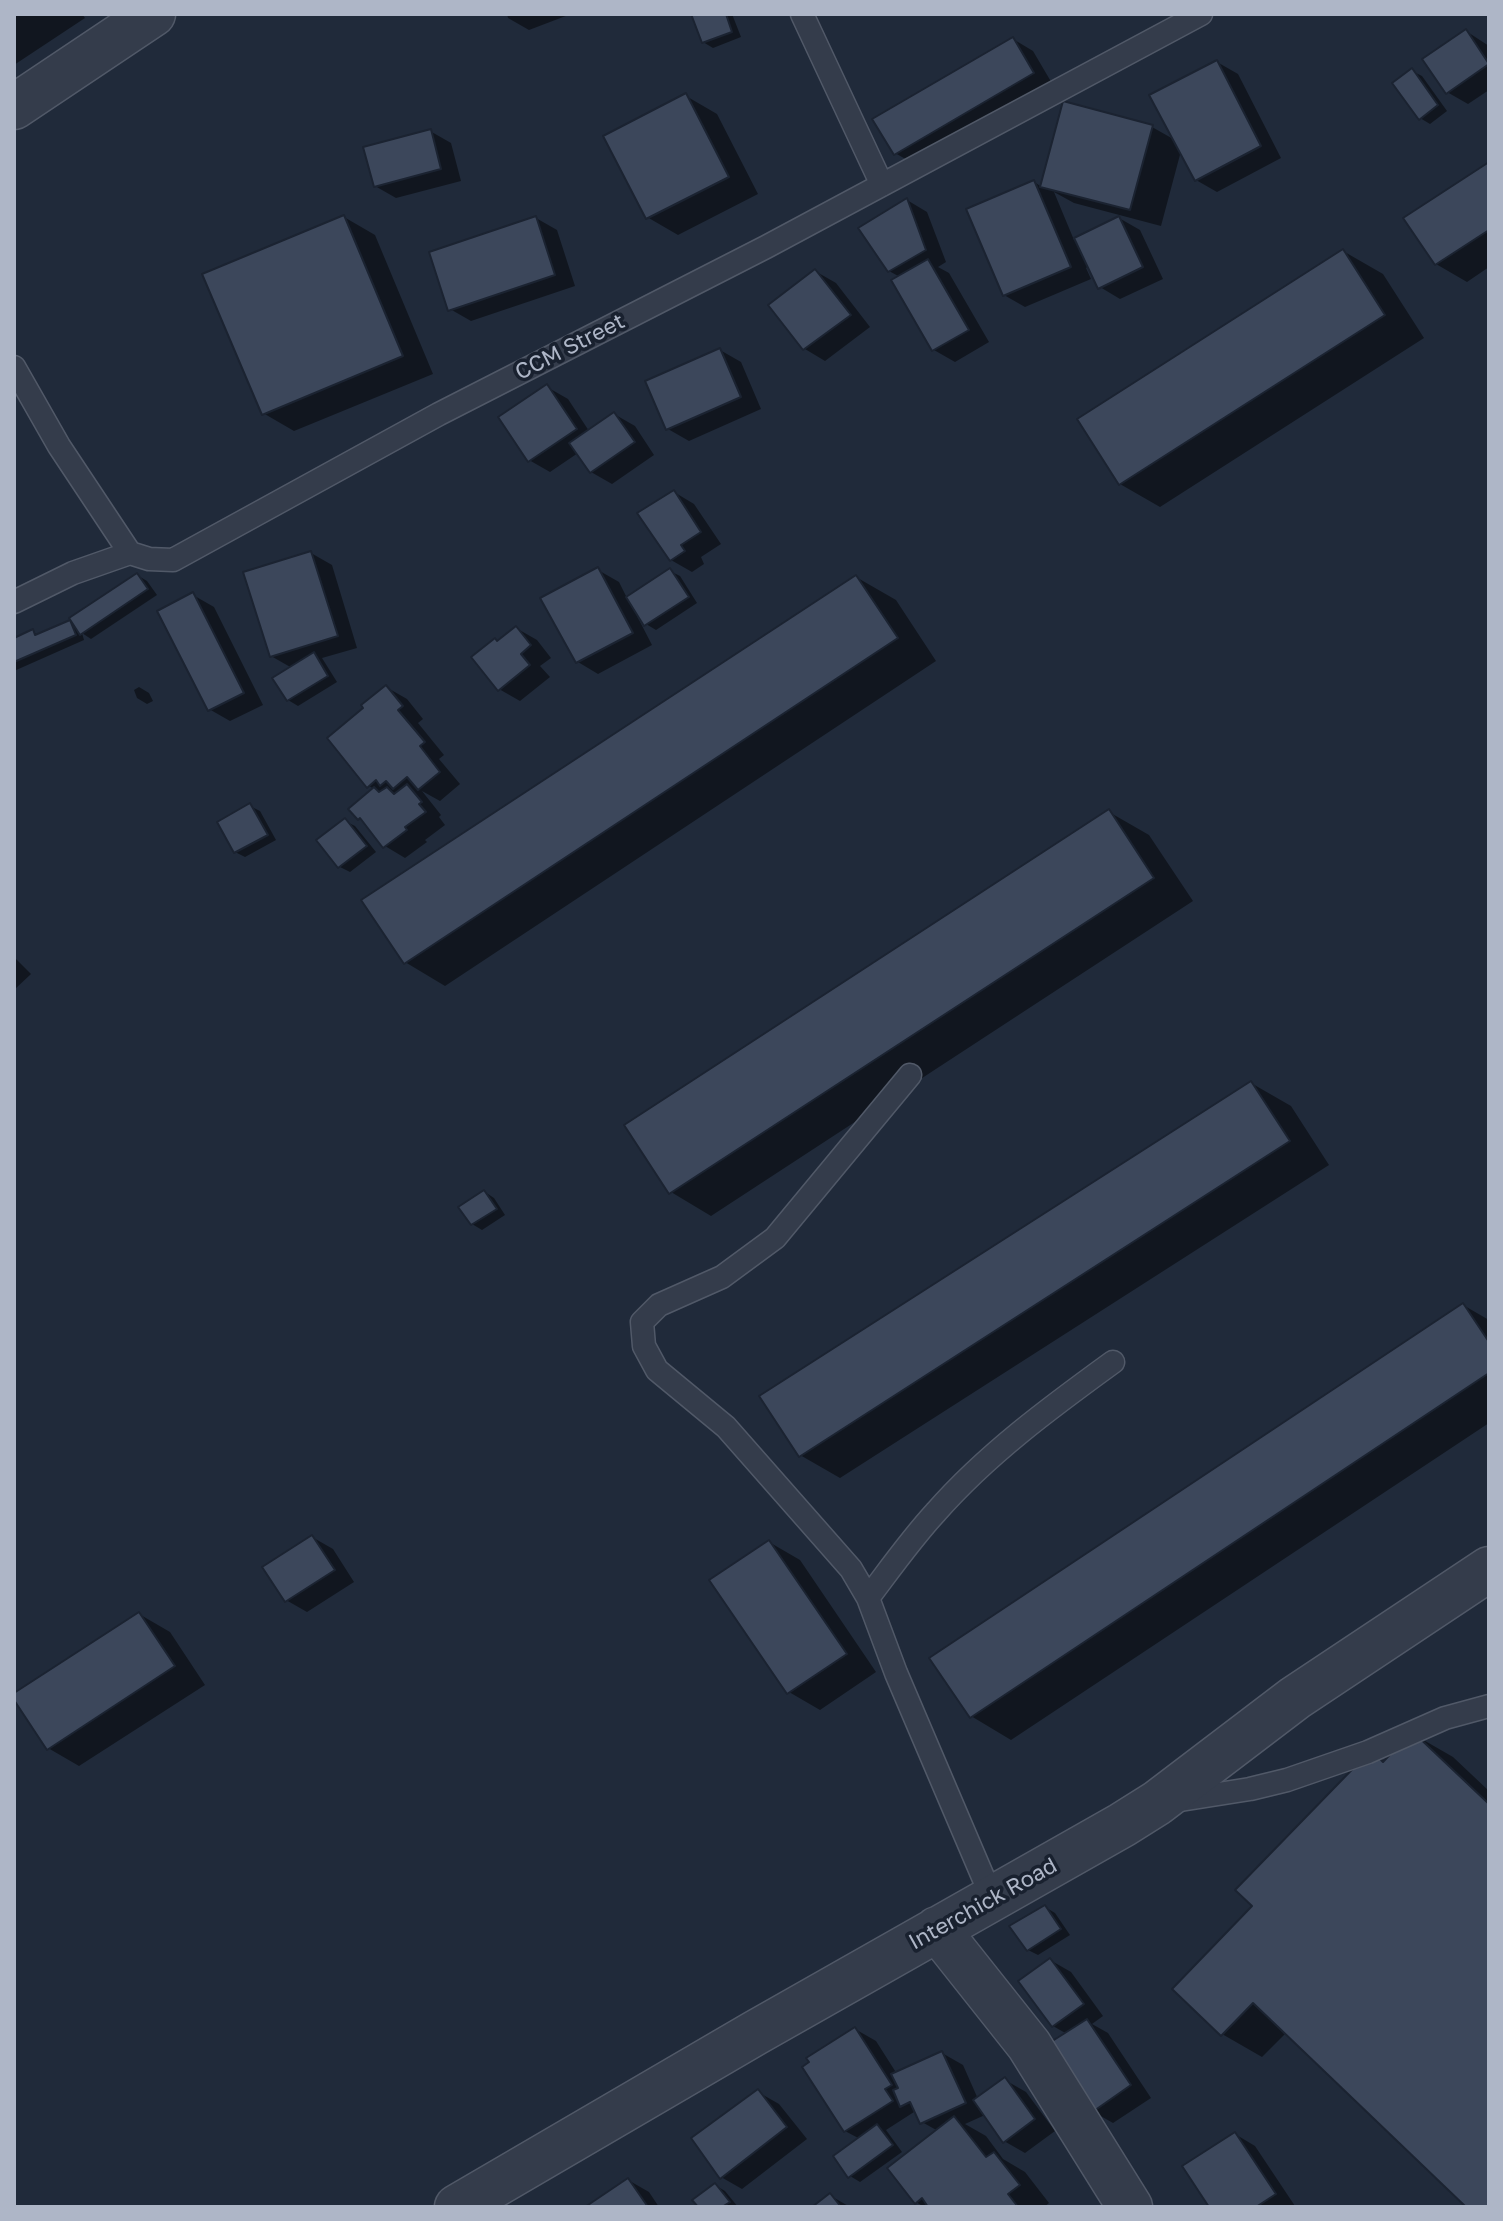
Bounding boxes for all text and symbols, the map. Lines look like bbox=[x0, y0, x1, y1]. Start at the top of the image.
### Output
street label: CCM Street bbox=[511, 308, 629, 386]
street label: Interchick Road bbox=[904, 1852, 1062, 1956]

